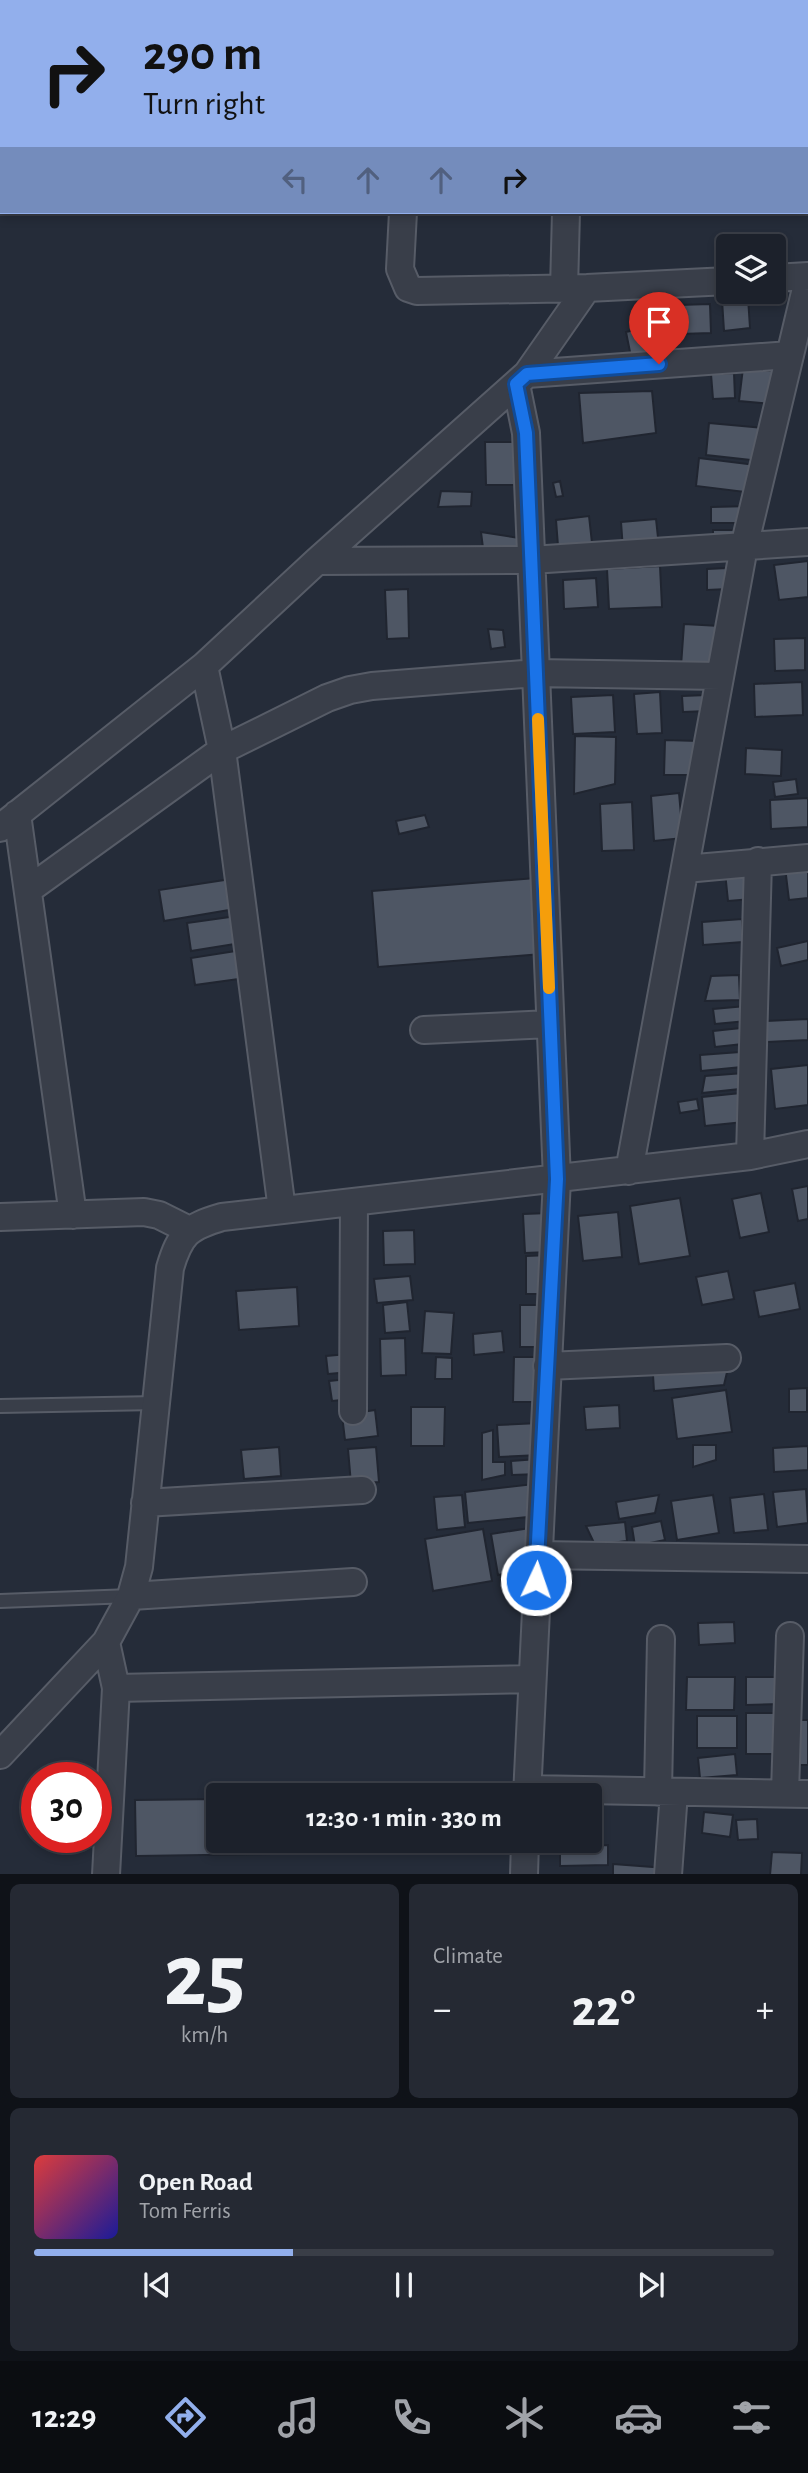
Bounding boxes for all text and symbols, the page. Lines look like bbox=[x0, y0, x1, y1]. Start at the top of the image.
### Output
icon: right bbox=[28, 28, 119, 119]
text: 290 m bbox=[143, 30, 262, 79]
text: Turn right bbox=[143, 88, 265, 120]
icon: left bbox=[276, 161, 314, 199]
icon: ahead bbox=[349, 161, 387, 199]
icon: ahead bbox=[422, 161, 460, 199]
icon: right bbox=[495, 161, 533, 199]
map controls bbox=[716, 234, 786, 304]
button: layers bbox=[716, 234, 786, 304]
pin bbox=[629, 292, 689, 364]
icon: arrive bbox=[640, 303, 678, 341]
position arrow bbox=[499, 1543, 573, 1617]
speed limit sign: 30 bbox=[21, 1762, 112, 1853]
text: 12:30 · 1 min · 330 m bbox=[306, 1805, 502, 1831]
text: 25 bbox=[163, 1931, 246, 2022]
text: Climate bbox=[433, 1945, 503, 1968]
text: 22° bbox=[571, 1983, 636, 2035]
text: − bbox=[433, 1991, 451, 2029]
text: + bbox=[756, 1991, 774, 2029]
text: km/h bbox=[181, 2024, 228, 2047]
text: Open Road bbox=[139, 2169, 253, 2195]
text: Tom Ferris bbox=[139, 2200, 231, 2223]
icon: previous bbox=[138, 2266, 176, 2304]
icon: pause bbox=[385, 2266, 423, 2304]
icon: next bbox=[632, 2266, 670, 2304]
icon: directions bbox=[161, 2393, 210, 2442]
icon: music bbox=[274, 2393, 323, 2442]
icon: phone bbox=[387, 2393, 436, 2442]
icon: climate bbox=[500, 2393, 549, 2442]
icon: car bbox=[614, 2393, 663, 2442]
icon: filters bbox=[727, 2393, 776, 2442]
text: 12:29 bbox=[32, 2401, 97, 2433]

